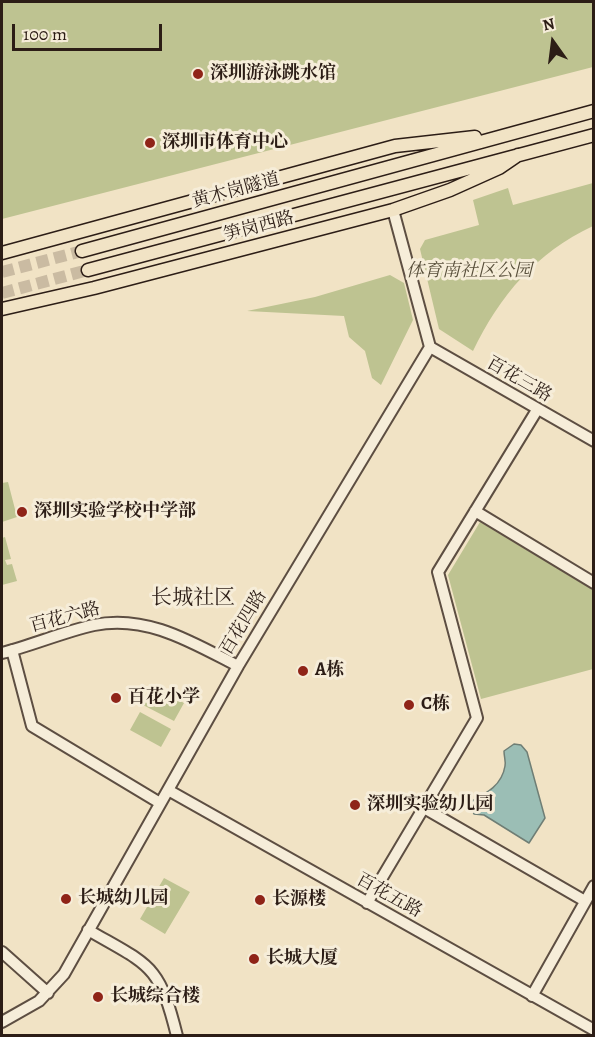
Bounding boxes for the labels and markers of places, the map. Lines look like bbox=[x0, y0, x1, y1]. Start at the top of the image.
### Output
place label: 深圳游泳跳水馆 bbox=[210, 63, 336, 85]
marker: 深圳游泳跳水馆 bbox=[191, 67, 205, 81]
place label: 深圳市体育中心 bbox=[162, 132, 288, 154]
marker: 深圳市体育中心 bbox=[143, 136, 157, 150]
place label: 深圳实验学校中学部 bbox=[34, 501, 196, 523]
marker: 深圳实验学校中学部 bbox=[15, 505, 29, 519]
place label: A栋 bbox=[315, 660, 344, 682]
marker: A栋 bbox=[296, 664, 310, 678]
place label: 百花小学 bbox=[128, 687, 200, 709]
marker: 百花小学 bbox=[109, 691, 123, 705]
place label: C栋 bbox=[421, 694, 450, 716]
marker: C栋 bbox=[402, 698, 416, 712]
place label: 深圳实验幼儿园 bbox=[367, 794, 493, 816]
marker: 深圳实验幼儿园 bbox=[348, 798, 362, 812]
place label: 长城幼儿园 bbox=[78, 888, 168, 910]
place label: 长源楼 bbox=[272, 889, 326, 911]
marker: 长城幼儿园 bbox=[59, 892, 73, 906]
marker: 长源楼 bbox=[253, 893, 267, 907]
place label: 长城大厦 bbox=[266, 948, 338, 970]
marker: 长城大厦 bbox=[247, 952, 261, 966]
place label: 长城综合楼 bbox=[110, 986, 200, 1008]
marker: 长城综合楼 bbox=[91, 990, 105, 1004]

